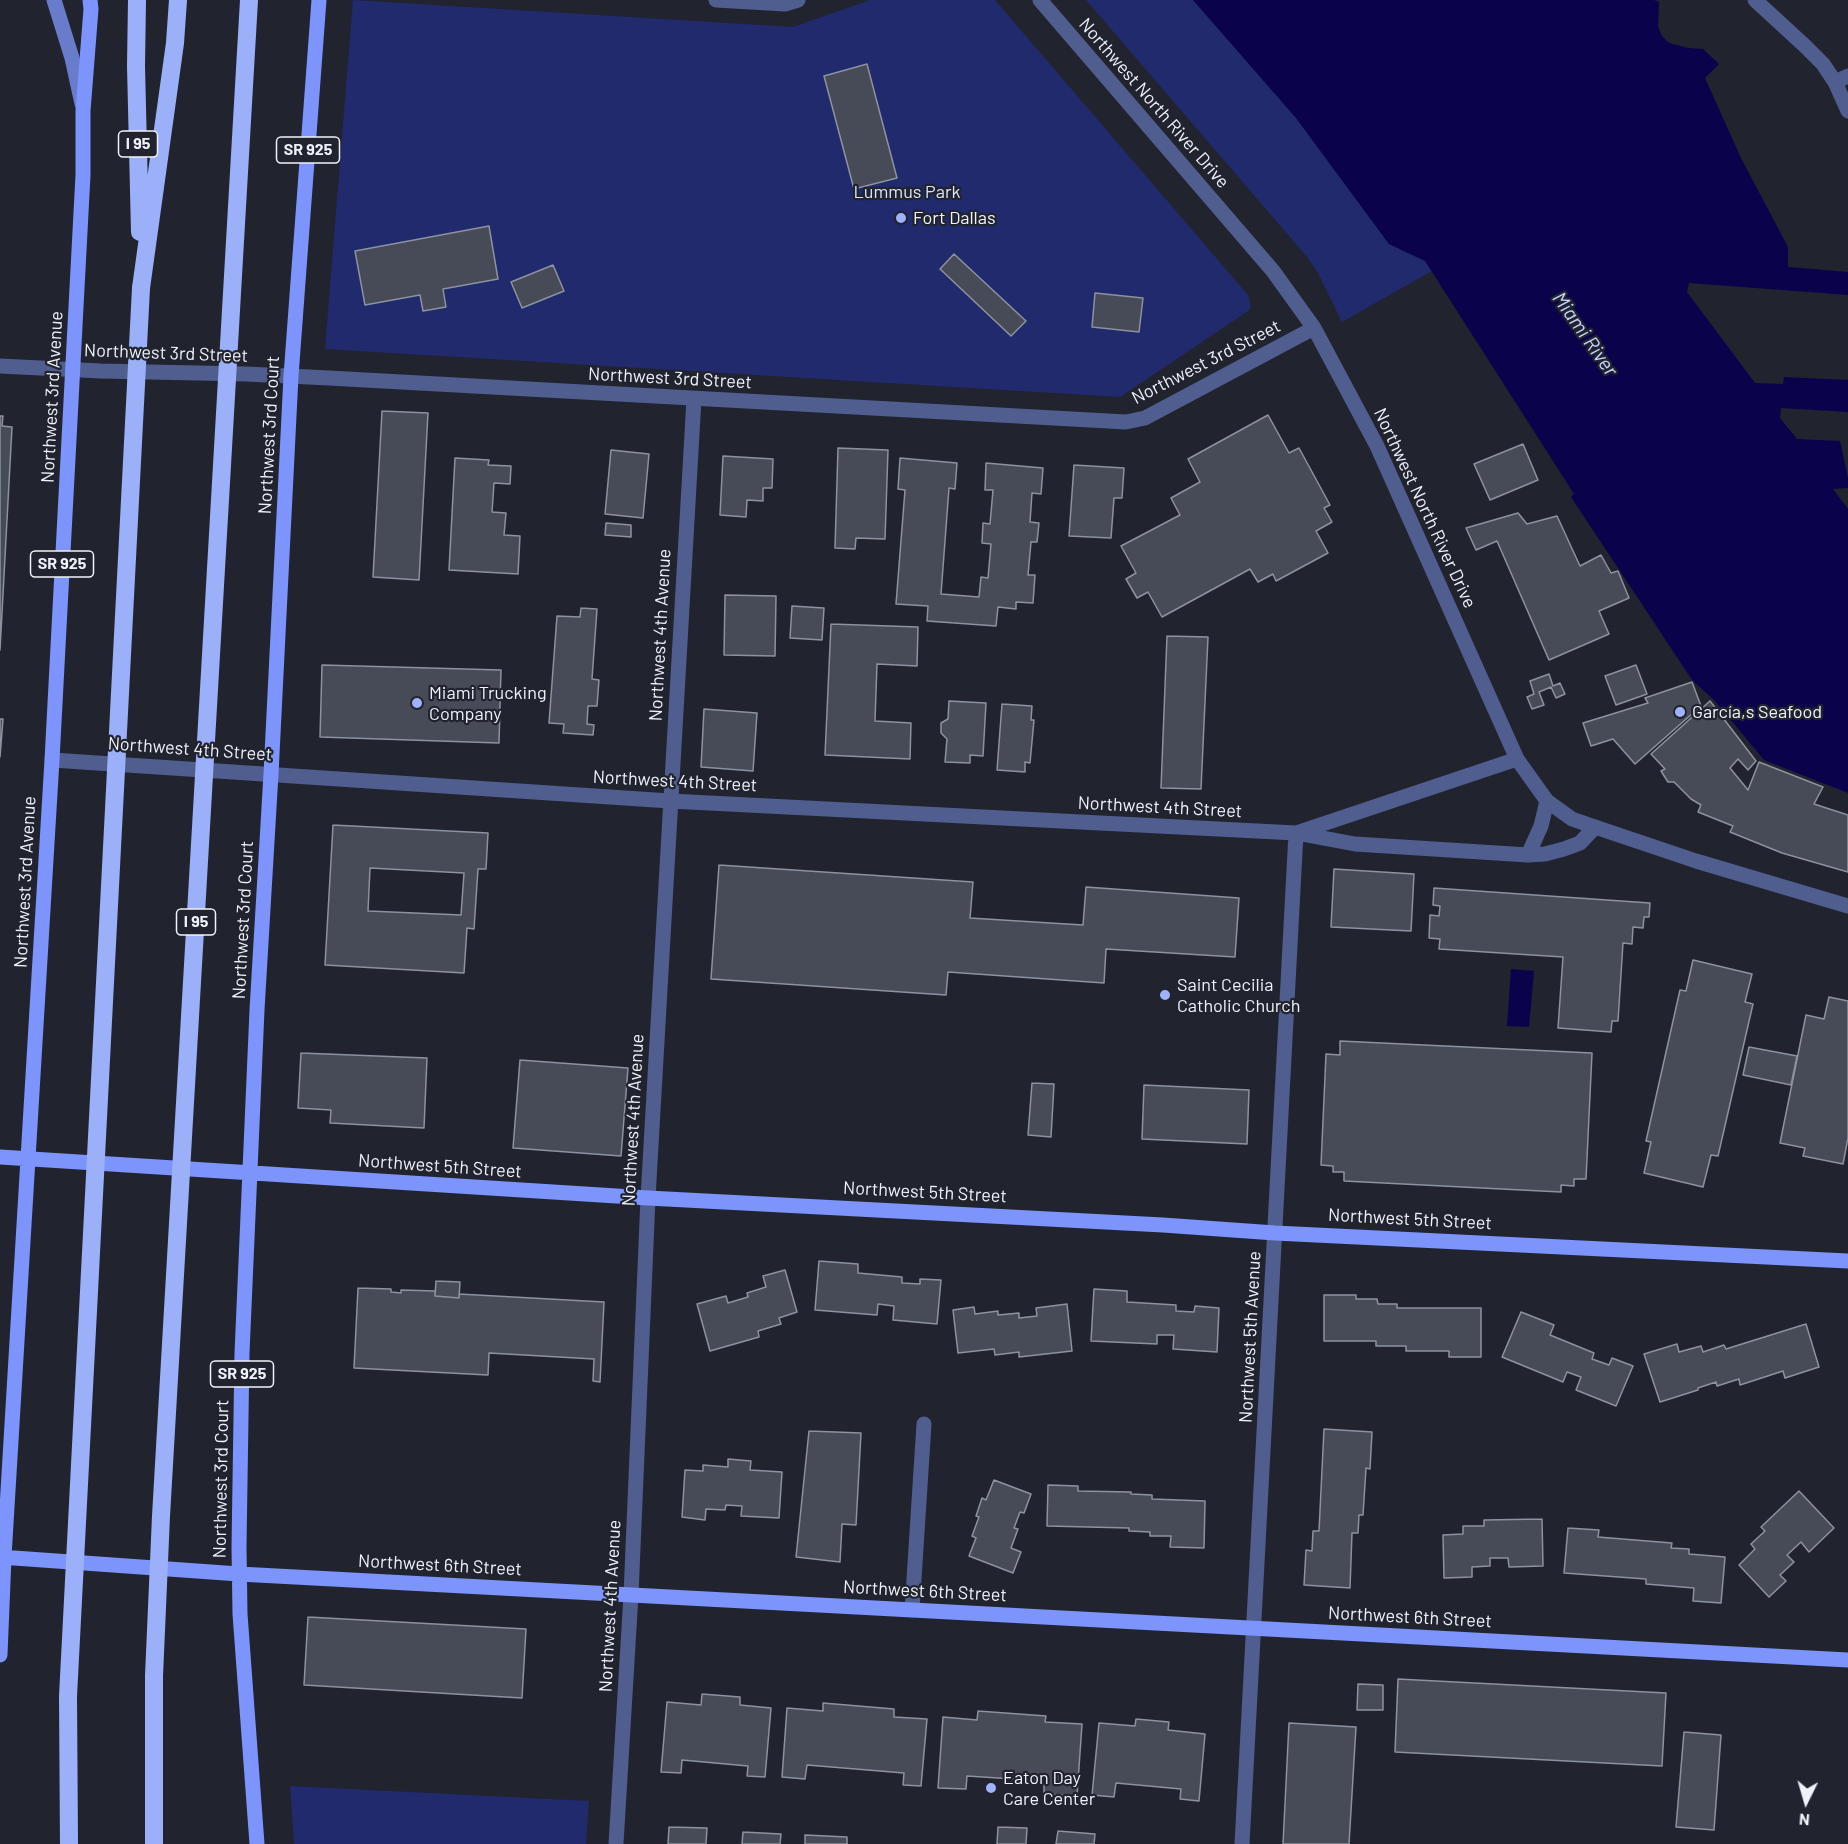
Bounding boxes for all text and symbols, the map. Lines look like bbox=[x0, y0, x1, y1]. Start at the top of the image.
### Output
street label: Northwest North River Drive bbox=[1074, 14, 1234, 192]
road number: I 95 bbox=[118, 131, 158, 157]
road number: SR 925 bbox=[276, 137, 340, 163]
park label: Lummus Park bbox=[854, 181, 960, 203]
place label: Fort Dallas bbox=[913, 207, 996, 229]
marker: Fort Dallas bbox=[894, 211, 908, 225]
water label: Miami River bbox=[1547, 287, 1623, 381]
street label: Northwest 3rd Avenue bbox=[37, 310, 67, 484]
street label: Northwest 3rd Street bbox=[1128, 315, 1284, 409]
street label: Northwest 3rd Street bbox=[84, 339, 248, 367]
street label: Northwest 3rd Court bbox=[254, 355, 284, 515]
street label: Northwest 3rd Street bbox=[588, 363, 752, 393]
street label: Northwest North River Drive bbox=[1369, 405, 1481, 611]
street label: Northwest 4th Avenue bbox=[645, 548, 675, 722]
road number: SR 925 bbox=[31, 551, 94, 577]
place label: Miami Trucking Company bbox=[429, 682, 547, 724]
marker: Miami Trucking Company bbox=[410, 696, 424, 710]
place label: García,s Seafood bbox=[1692, 701, 1822, 723]
marker: García,s Seafood bbox=[1673, 705, 1687, 719]
street label: Northwest 4th Street bbox=[107, 732, 273, 766]
street label: Northwest 4th Street bbox=[592, 766, 758, 796]
street label: Northwest 4th Street bbox=[1077, 792, 1243, 822]
street label: Northwest 3rd Avenue bbox=[10, 795, 40, 969]
street label: Northwest 3rd Court bbox=[228, 840, 258, 1000]
road number: I 95 bbox=[176, 909, 216, 935]
place label: Saint Cecilia Catholic Church bbox=[1177, 974, 1300, 1016]
marker: Saint Cecilia Catholic Church bbox=[1158, 988, 1172, 1002]
street label: Northwest 4th Avenue bbox=[618, 1033, 648, 1207]
street label: Northwest 5th Street bbox=[357, 1150, 523, 1182]
street label: Northwest 5th Street bbox=[843, 1177, 1007, 1207]
street label: Northwest 5th Street bbox=[1328, 1204, 1492, 1234]
street label: Northwest 5th Avenue bbox=[1235, 1251, 1265, 1423]
road number: SR 925 bbox=[210, 1361, 274, 1387]
street label: Northwest 3rd Court bbox=[209, 1399, 233, 1559]
street label: Northwest 4th Avenue bbox=[595, 1519, 625, 1693]
street label: Northwest 6th Street bbox=[358, 1550, 522, 1580]
street label: Northwest 6th Street bbox=[843, 1576, 1007, 1606]
street label: Northwest 6th Street bbox=[1328, 1602, 1492, 1632]
place label: Eaton Day Care Center bbox=[1003, 1767, 1095, 1810]
north arrow bbox=[1776, 1772, 1836, 1832]
marker: Eaton Day Care Center bbox=[984, 1781, 998, 1795]
text: N bbox=[1798, 1811, 1811, 1830]

